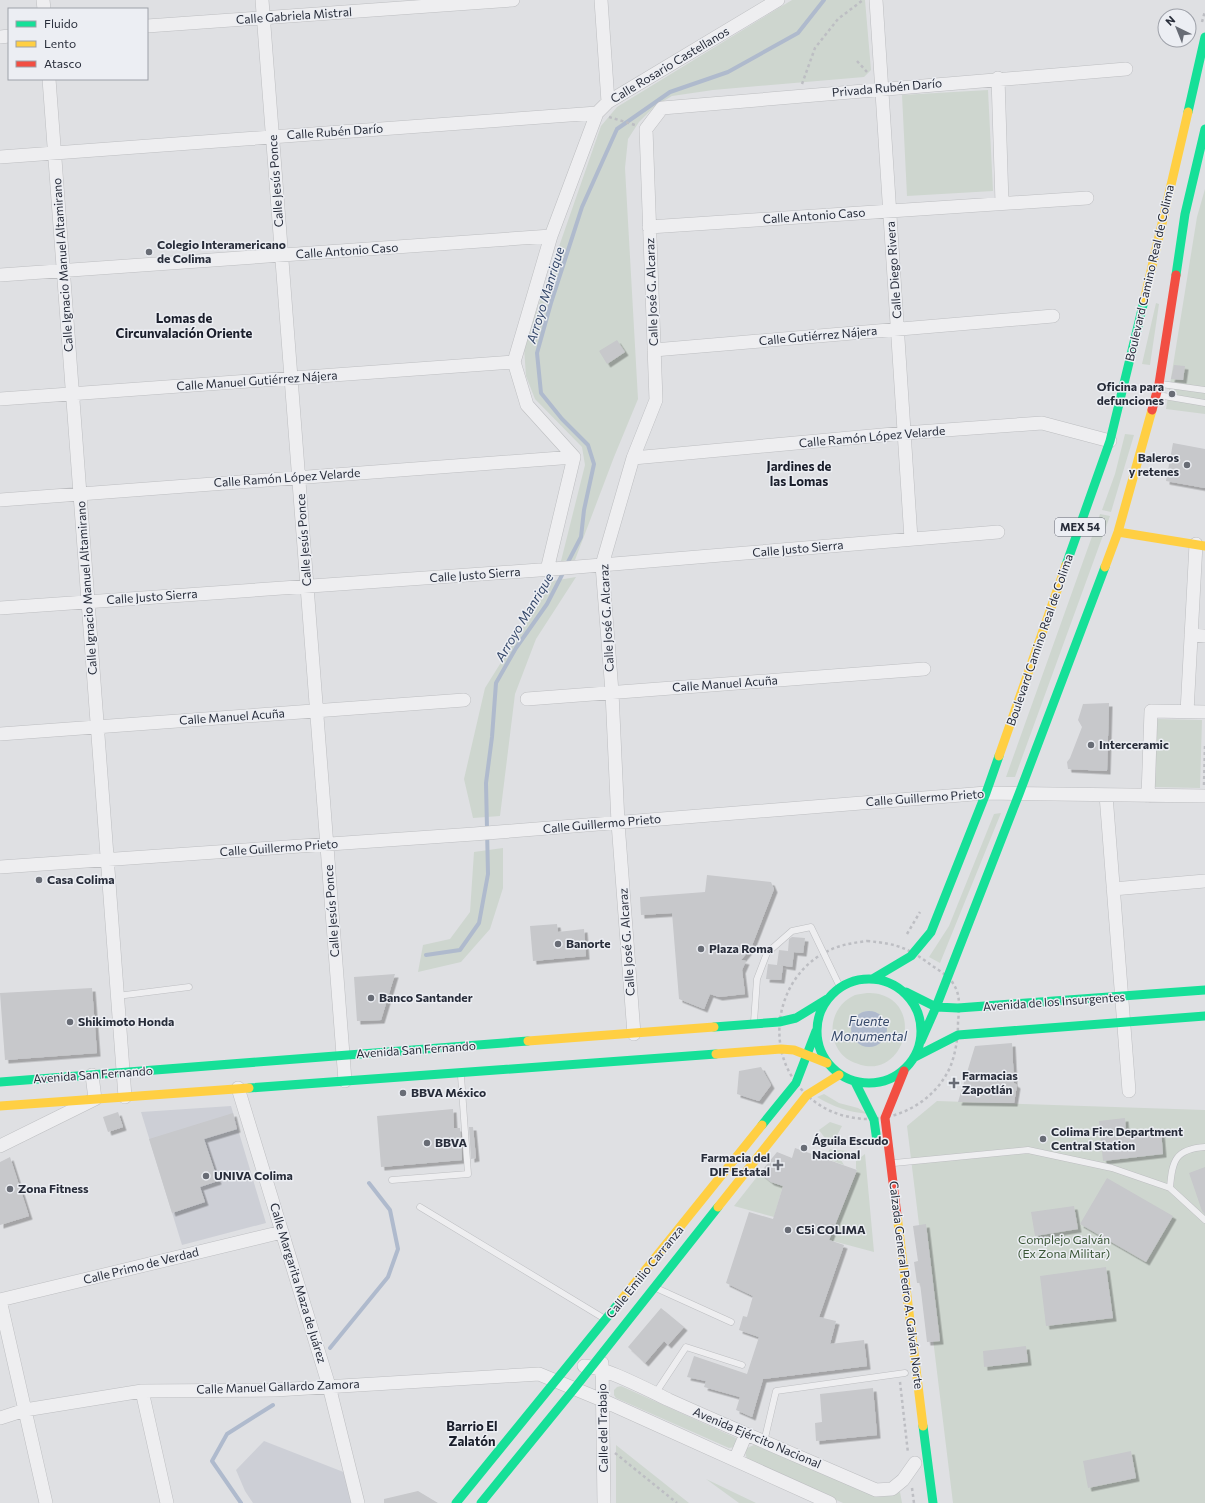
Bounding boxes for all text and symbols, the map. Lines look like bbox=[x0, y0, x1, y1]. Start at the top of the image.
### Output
street label: Calle Gabriela Mistral bbox=[236, 4, 352, 26]
legend bbox=[8, 8, 148, 80]
north arrow bbox=[1157, 8, 1197, 48]
text: N bbox=[1162, 13, 1177, 28]
text: Fluido bbox=[44, 16, 78, 30]
street label: Calle Rosario Castellanos bbox=[608, 23, 731, 105]
text: Lento bbox=[44, 36, 76, 50]
text: Atasco bbox=[44, 56, 82, 70]
street label: Privada Rubén Darío bbox=[831, 75, 943, 99]
street label: Calle Rubén Darío bbox=[286, 121, 384, 141]
street label: Calle Jesús Ponce bbox=[265, 134, 286, 228]
street label: Calle Ignacio Manuel Altamirano bbox=[49, 177, 75, 353]
street label: Boulevard Camino Real de Colima bbox=[1122, 183, 1176, 362]
street label: Calle Antonio Caso bbox=[762, 204, 866, 226]
street label: Calle Diego Rivera bbox=[883, 221, 903, 319]
place label: Colegio Interamericano de Colima bbox=[157, 237, 286, 265]
street label: Calle José G. Alcaraz bbox=[642, 238, 661, 346]
street label: Calle Antonio Caso bbox=[295, 239, 399, 261]
water label: Arroyo Manrique bbox=[522, 245, 567, 346]
marker: Colegio Interamericano de Colima bbox=[144, 247, 154, 257]
district label: Lomas de Circunvalación Oriente bbox=[116, 310, 253, 341]
street label: Calle Gutiérrez Nájera bbox=[758, 323, 878, 347]
street label: Calle Manuel Gutiérrez Nájera bbox=[176, 367, 338, 393]
place label: Oficina para defunciones bbox=[1097, 379, 1164, 407]
marker: Oficina para defunciones bbox=[1167, 389, 1177, 399]
street label: Calle Ramón López Velarde bbox=[798, 423, 946, 449]
place label: Baleros y retenes bbox=[1129, 450, 1179, 478]
district label: Jardines de las Lomas bbox=[767, 458, 832, 489]
marker: Baleros y retenes bbox=[1182, 460, 1192, 470]
street label: Calle Ramón López Velarde bbox=[213, 465, 361, 489]
street label: Calle Jesús Ponce bbox=[293, 493, 314, 587]
street label: Calle Ignacio Manuel Altamirano bbox=[73, 500, 99, 676]
road number: MEX 54 bbox=[1055, 518, 1105, 536]
street label: Calle Justo Sierra bbox=[752, 537, 844, 560]
street label: Boulevard Camino Real de Colima bbox=[1003, 552, 1075, 727]
street label: Calle Justo Sierra bbox=[429, 564, 521, 585]
street label: Calle José G. Alcaraz bbox=[596, 564, 617, 672]
water label: Arroyo Manrique bbox=[491, 570, 557, 665]
street label: Calle Justo Sierra bbox=[106, 586, 198, 607]
street label: Calle Manuel Acuña bbox=[672, 672, 778, 694]
street label: Calle Manuel Acuña bbox=[179, 705, 285, 727]
place label: Interceramic bbox=[1099, 737, 1169, 751]
marker: Interceramic bbox=[1086, 740, 1096, 750]
street label: Calle Guillermo Prieto bbox=[865, 786, 985, 808]
street label: Calle Guillermo Prieto bbox=[542, 811, 662, 835]
street label: Calle Guillermo Prieto bbox=[219, 836, 339, 858]
street label: Calle Jesús Ponce bbox=[321, 864, 342, 958]
place label: Casa Colima bbox=[47, 872, 115, 886]
marker: Casa Colima bbox=[34, 875, 44, 885]
street label: Calle José G. Alcaraz bbox=[615, 887, 638, 997]
place label: Banorte bbox=[566, 936, 611, 950]
marker: Banorte bbox=[553, 939, 563, 949]
place label: Plaza Roma bbox=[709, 941, 773, 955]
marker: Plaza Roma bbox=[696, 944, 706, 954]
street label: Avenida de los Insurgentes bbox=[982, 989, 1125, 1013]
place label: Banco Santander bbox=[379, 990, 473, 1004]
marker: Banco Santander bbox=[366, 993, 376, 1003]
water label: Fuente Monumental bbox=[831, 1013, 908, 1044]
place label: Shikimoto Honda bbox=[78, 1014, 174, 1028]
marker: Shikimoto Honda bbox=[65, 1017, 75, 1027]
street label: Avenida San Fernando bbox=[356, 1038, 476, 1060]
street label: Avenida San Fernando bbox=[33, 1063, 153, 1085]
place label: Farmacias Zapotlán bbox=[962, 1068, 1018, 1096]
marker: Farmacias Zapotlán bbox=[949, 1078, 959, 1088]
place label: BBVA México bbox=[411, 1085, 486, 1099]
marker: BBVA México bbox=[398, 1088, 408, 1098]
place label: Colima Fire Department Central Station bbox=[1051, 1124, 1183, 1152]
place label: Águila Escudo Nacional bbox=[812, 1133, 889, 1161]
marker: Colima Fire Department Central Station bbox=[1038, 1134, 1048, 1144]
place label: BBVA bbox=[435, 1135, 467, 1149]
marker: BBVA bbox=[422, 1138, 432, 1148]
marker: Águila Escudo Nacional bbox=[799, 1143, 809, 1153]
place label: Farmacia del DIF Estatal bbox=[701, 1150, 770, 1178]
marker: Farmacia del DIF Estatal bbox=[773, 1160, 783, 1170]
place label: UNIVA Colima bbox=[214, 1168, 293, 1182]
marker: UNIVA Colima bbox=[201, 1171, 211, 1181]
street label: Calzada General Pedro A. Galván Norte bbox=[887, 1180, 927, 1390]
place label: Zona Fitness bbox=[18, 1181, 89, 1195]
marker: Zona Fitness bbox=[5, 1184, 15, 1194]
street label: Calle Margarita Maza de Juárez bbox=[267, 1201, 330, 1365]
street label: Calle Emilio Carranza bbox=[603, 1222, 686, 1320]
place label: C5i COLIMA bbox=[796, 1222, 866, 1236]
marker: C5i COLIMA bbox=[783, 1225, 793, 1235]
park label: Complejo Galván (Ex Zona Militar) bbox=[1018, 1232, 1110, 1260]
street label: Calle Primo de Verdad bbox=[82, 1244, 200, 1286]
street label: Calle Manuel Gallardo Zamora bbox=[196, 1376, 360, 1396]
street label: Calle del Trabajo bbox=[594, 1383, 610, 1473]
street label: Avenida Ejército Nacional bbox=[691, 1404, 824, 1470]
district label: Barrio El Zalatón bbox=[446, 1418, 498, 1449]

